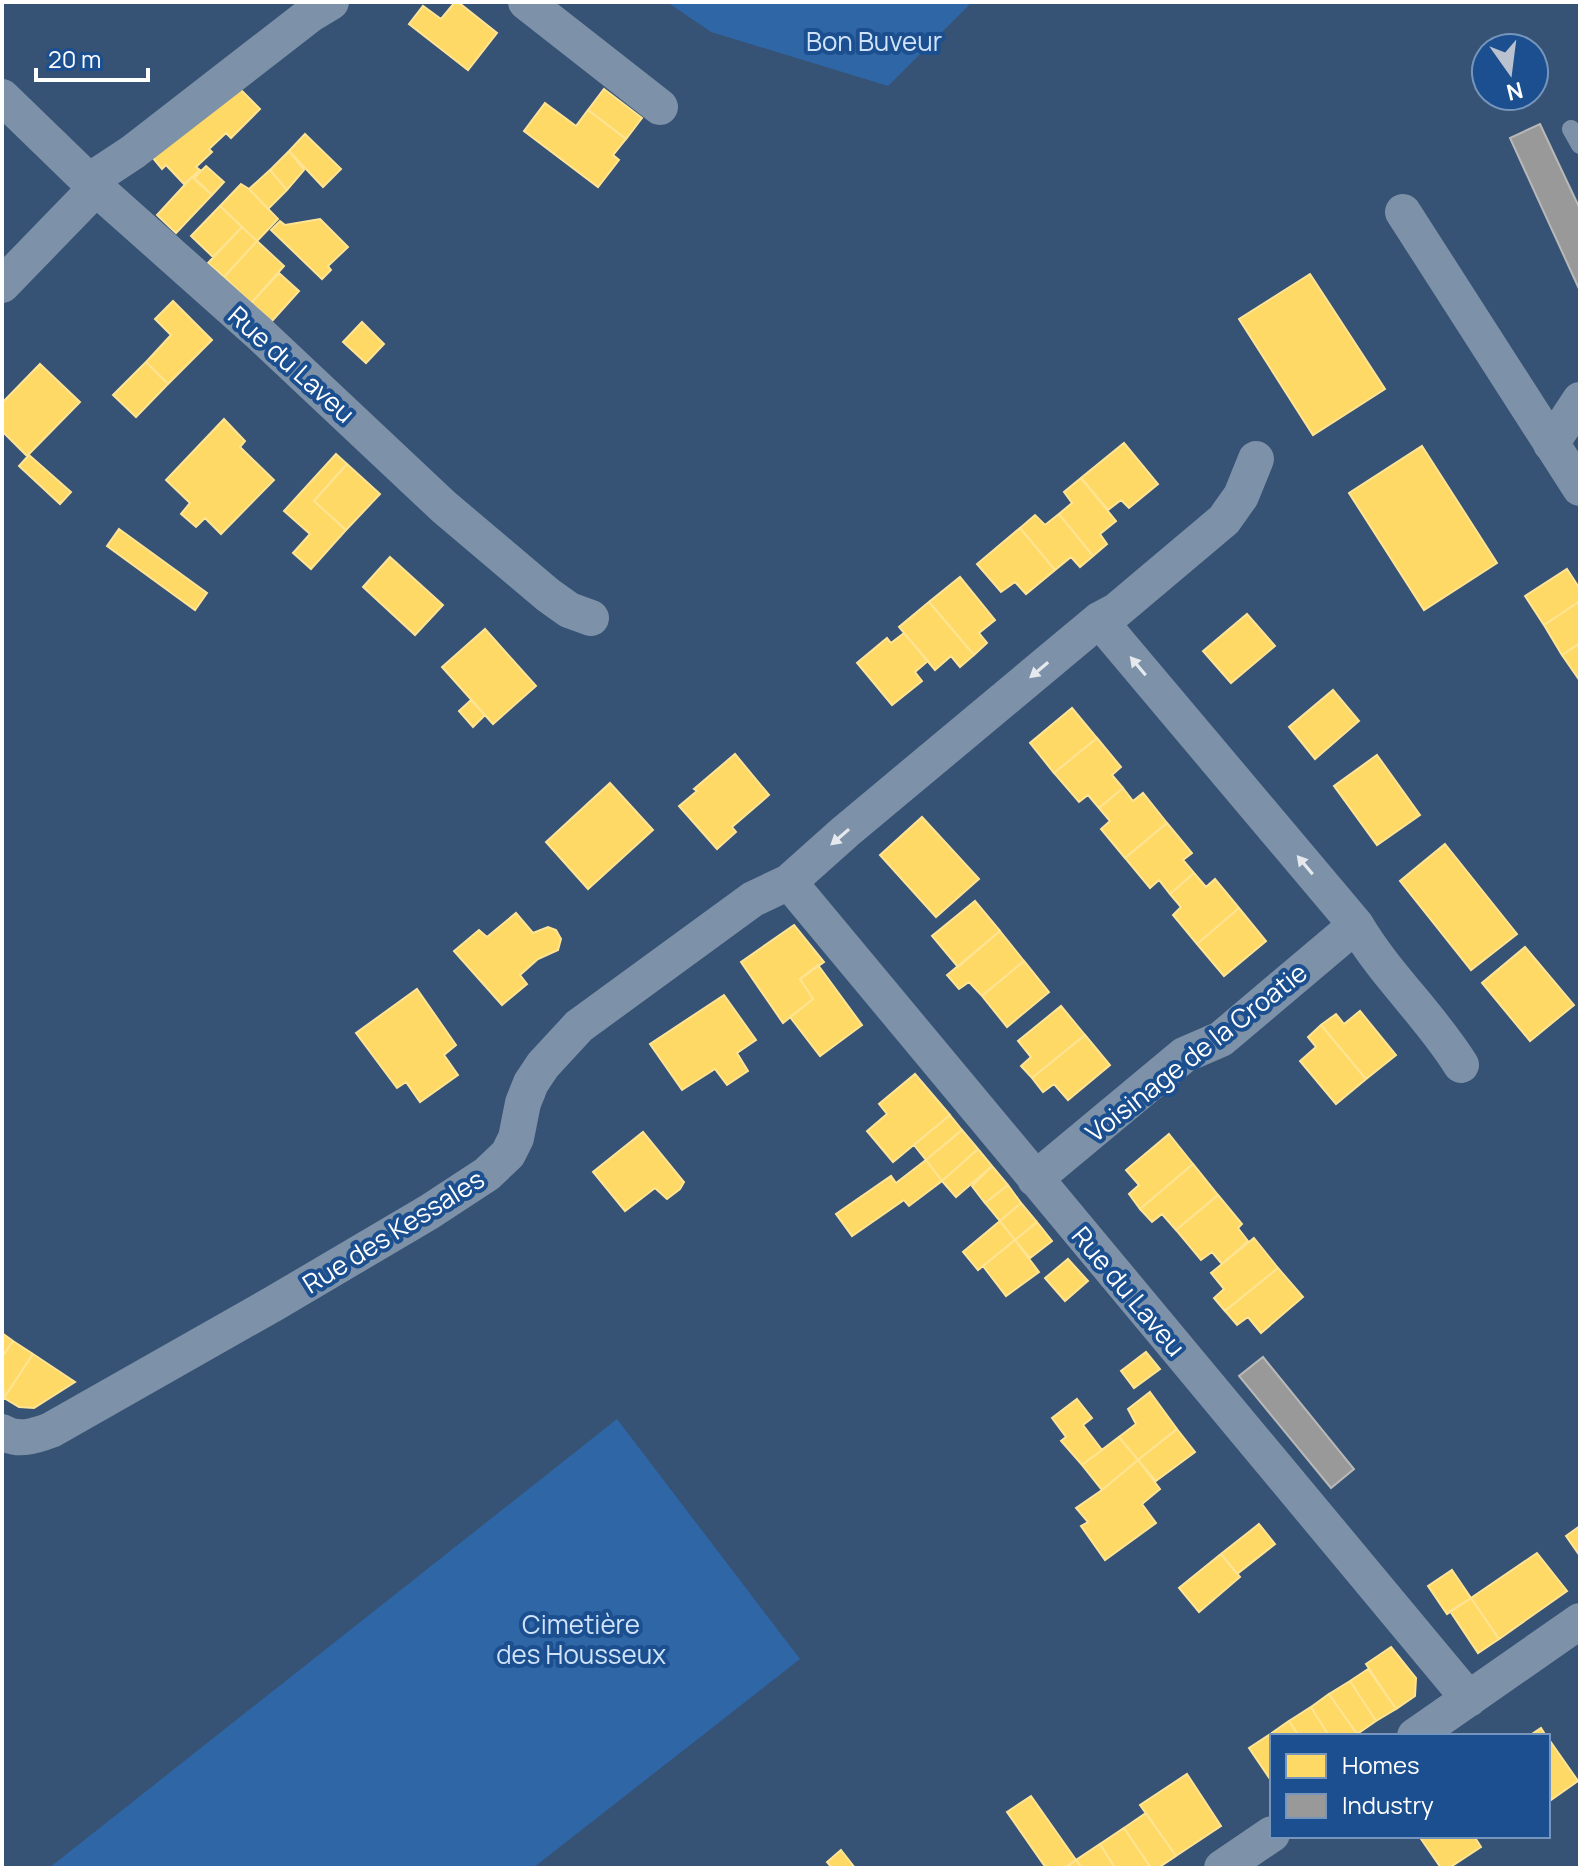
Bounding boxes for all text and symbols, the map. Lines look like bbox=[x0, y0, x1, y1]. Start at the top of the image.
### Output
park label: Bon Buveur bbox=[806, 23, 942, 59]
scale bar bbox=[36, 32, 148, 82]
north arrow bbox=[1470, 32, 1550, 112]
text: 20 m bbox=[48, 42, 101, 75]
text: N bbox=[1504, 75, 1526, 108]
street label: Rue du Laveu bbox=[221, 297, 363, 431]
one-way arrow bbox=[1130, 657, 1147, 677]
one-way arrow bbox=[1029, 661, 1049, 678]
one-way arrow bbox=[830, 827, 849, 845]
one-way arrow bbox=[1297, 855, 1314, 875]
street label: Voisinage de la Croatie bbox=[1078, 954, 1314, 1150]
street label: Rue des Kessales bbox=[295, 1161, 491, 1301]
street label: Rue du Laveu bbox=[1064, 1219, 1194, 1363]
park label: Cimetière des Housseux bbox=[496, 1606, 666, 1672]
legend bbox=[1270, 1734, 1550, 1838]
text: Homes bbox=[1342, 1748, 1420, 1781]
text: Industry bbox=[1342, 1788, 1434, 1821]

